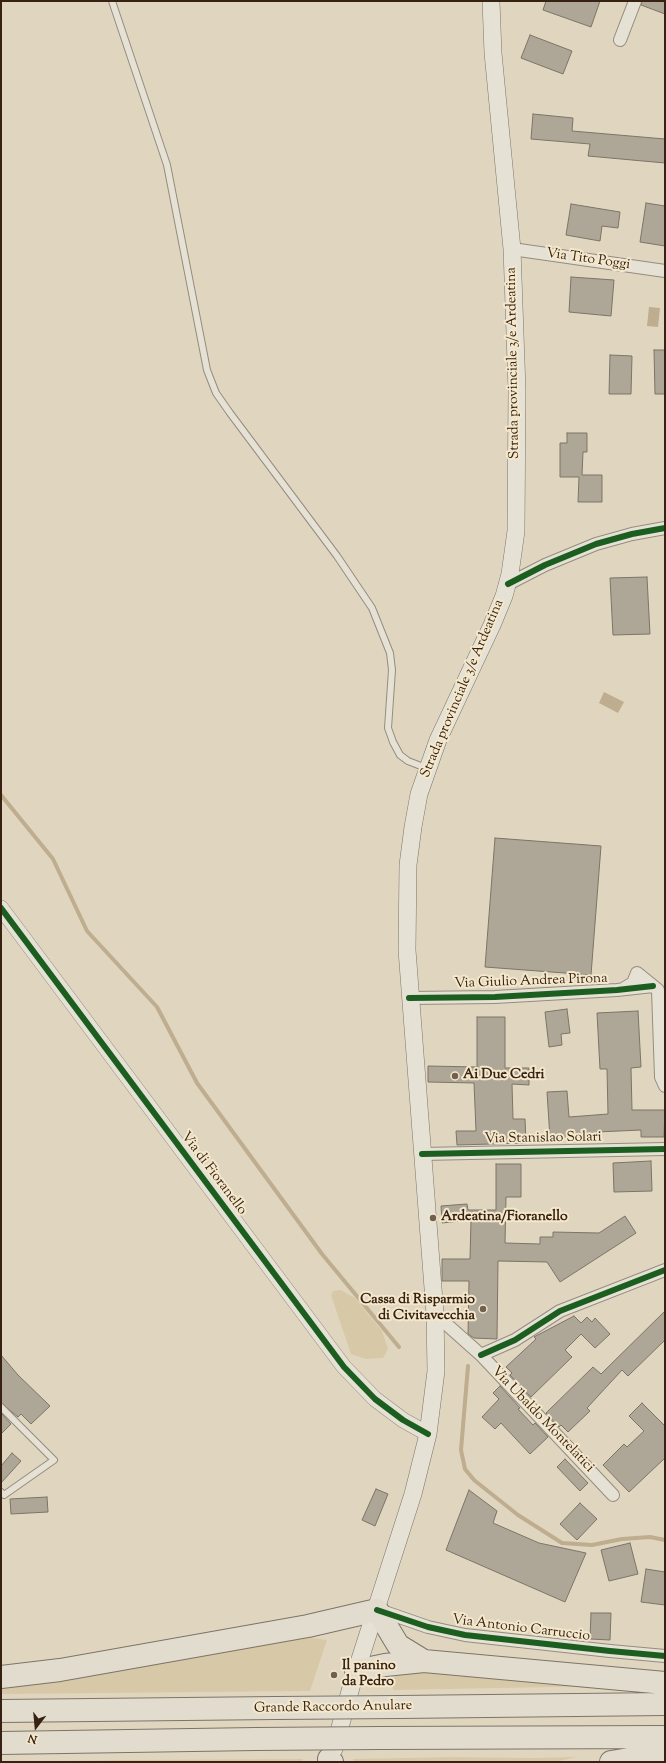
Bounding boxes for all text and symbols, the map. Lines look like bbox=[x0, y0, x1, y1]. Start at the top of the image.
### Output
street label: Via Tito Poggi bbox=[545, 246, 631, 274]
street label: Strada provinciale 3/e Ardeatina bbox=[504, 267, 524, 459]
street label: Strada provinciale 3/e Ardeatina bbox=[418, 597, 508, 781]
street label: Via Giulio Andrea Pirona bbox=[454, 971, 608, 993]
place label: Ai Due Cedri bbox=[463, 1068, 544, 1084]
marker: Ai Due Cedri bbox=[450, 1071, 460, 1081]
street label: Via di Fioranello bbox=[176, 1129, 250, 1219]
street label: Via Stanislao Solari bbox=[484, 1130, 602, 1148]
place label: Ardeatina/Fioranello bbox=[441, 1210, 568, 1226]
marker: Ardeatina/Fioranello bbox=[428, 1213, 438, 1223]
place label: Cassa di Risparmio di Civitavecchia bbox=[360, 1293, 475, 1326]
marker: Cassa di Risparmio di Civitavecchia bbox=[478, 1304, 488, 1314]
street label: Via Ubaldo Montelatici bbox=[487, 1364, 597, 1476]
street label: Via Antonio Carruccio bbox=[451, 1612, 591, 1646]
place label: Il panino da Pedro bbox=[342, 1659, 396, 1692]
marker: Il panino da Pedro bbox=[329, 1670, 339, 1680]
street label: Grande Raccordo Anulare bbox=[254, 1698, 412, 1718]
north arrow bbox=[16, 1707, 56, 1747]
text: N bbox=[26, 1730, 39, 1747]

